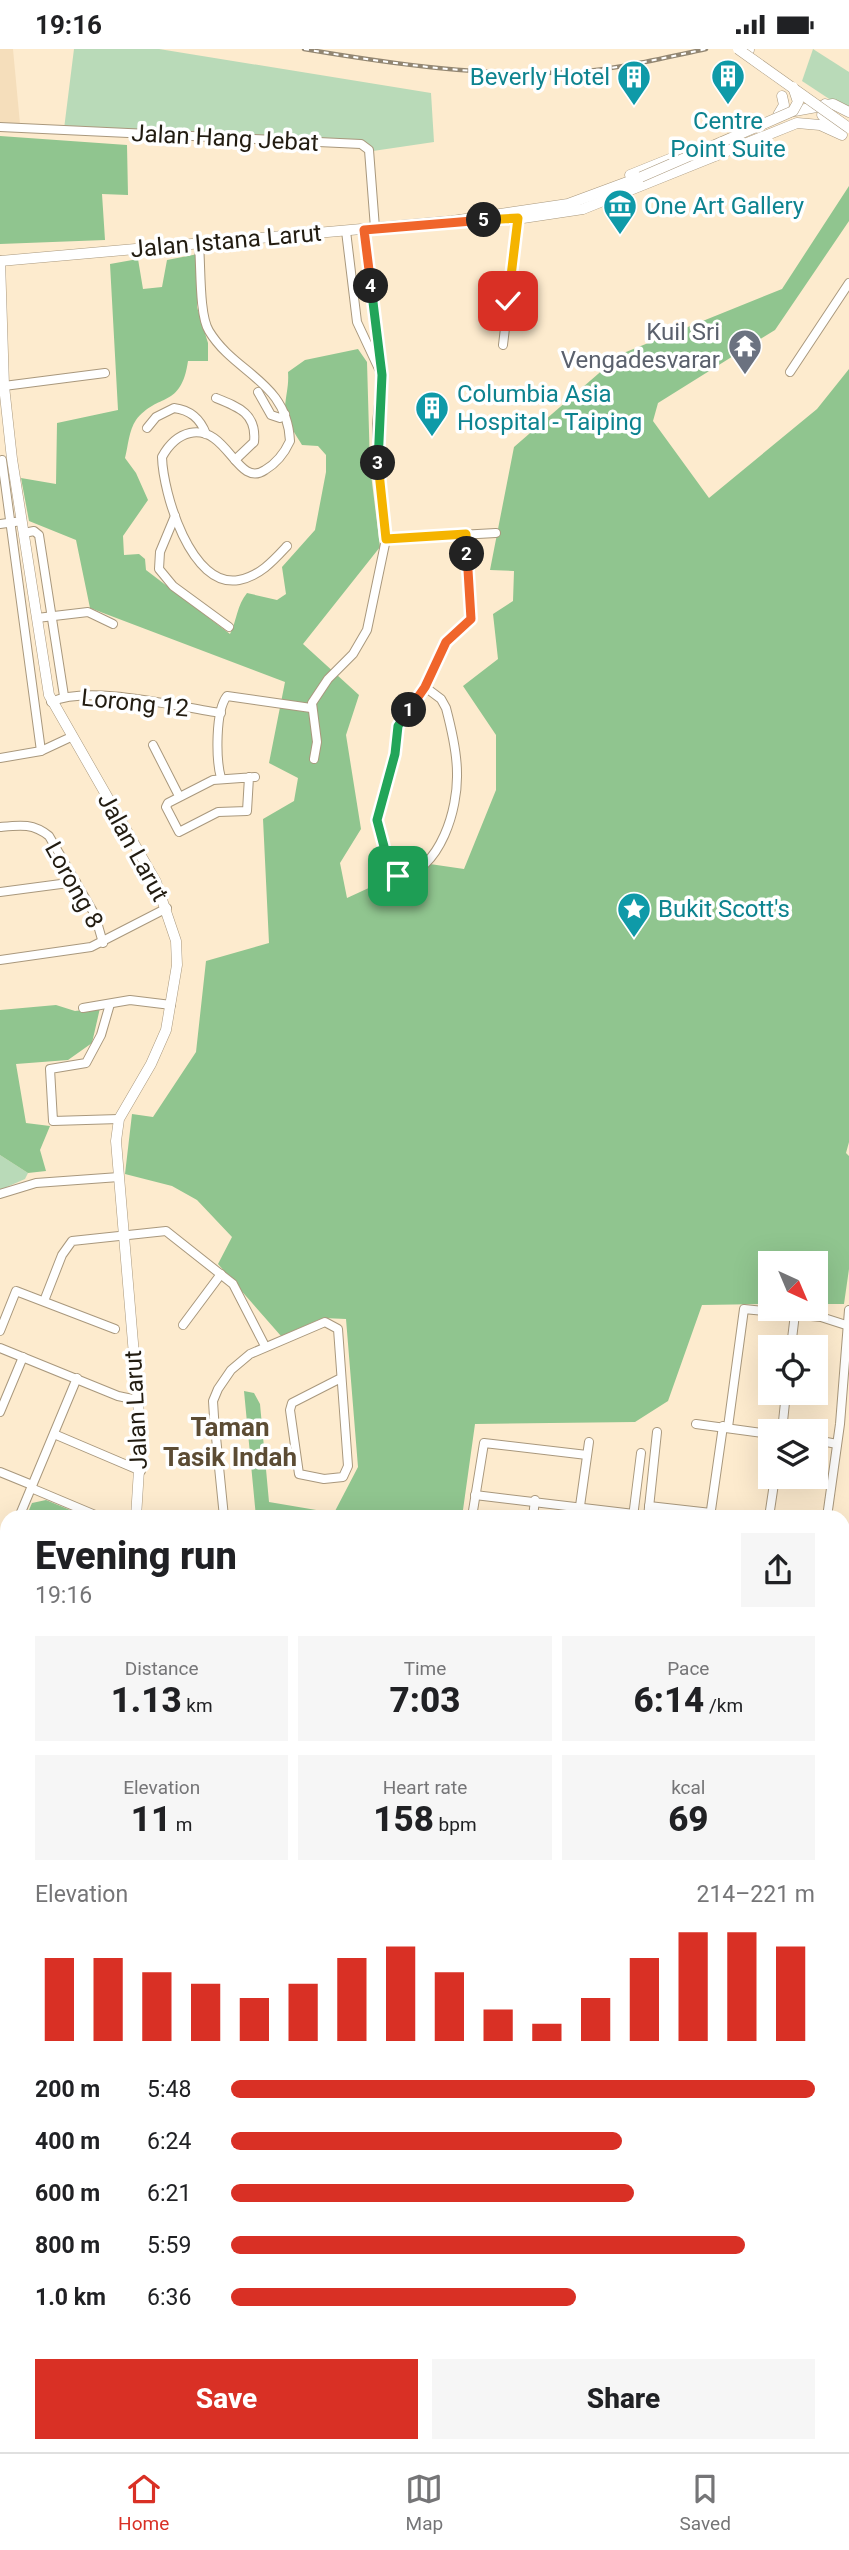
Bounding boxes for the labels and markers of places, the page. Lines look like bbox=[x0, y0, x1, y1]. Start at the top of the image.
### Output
building icon: Centre Point Suite bbox=[709, 57, 747, 106]
building icon: Beverly Hotel bbox=[615, 58, 653, 107]
place label: Beverly Hotel bbox=[470, 63, 610, 91]
place label: Centre Point Suite bbox=[670, 107, 786, 163]
museum icon: One Art Gallery bbox=[601, 187, 639, 236]
place label: One Art Gallery bbox=[644, 192, 805, 220]
pin: 5 bbox=[466, 203, 502, 237]
pin: 4 bbox=[354, 268, 388, 303]
pin bbox=[478, 271, 538, 331]
place label: Kuil Sri Vengadesvarar bbox=[561, 318, 720, 374]
temple icon: Kuil Sri Vengadesvarar bbox=[726, 327, 764, 376]
place label: Columbia Asia Hospital - Taiping bbox=[457, 380, 642, 436]
building icon: Columbia Asia Hospital - Taiping bbox=[413, 389, 451, 438]
pin: 3 bbox=[360, 445, 396, 481]
pin: 2 bbox=[449, 537, 484, 571]
pin: 1 bbox=[392, 693, 426, 727]
pin bbox=[368, 846, 428, 906]
place icon: Bukit Scott's bbox=[615, 890, 653, 939]
place label: Bukit Scott's bbox=[658, 895, 790, 923]

